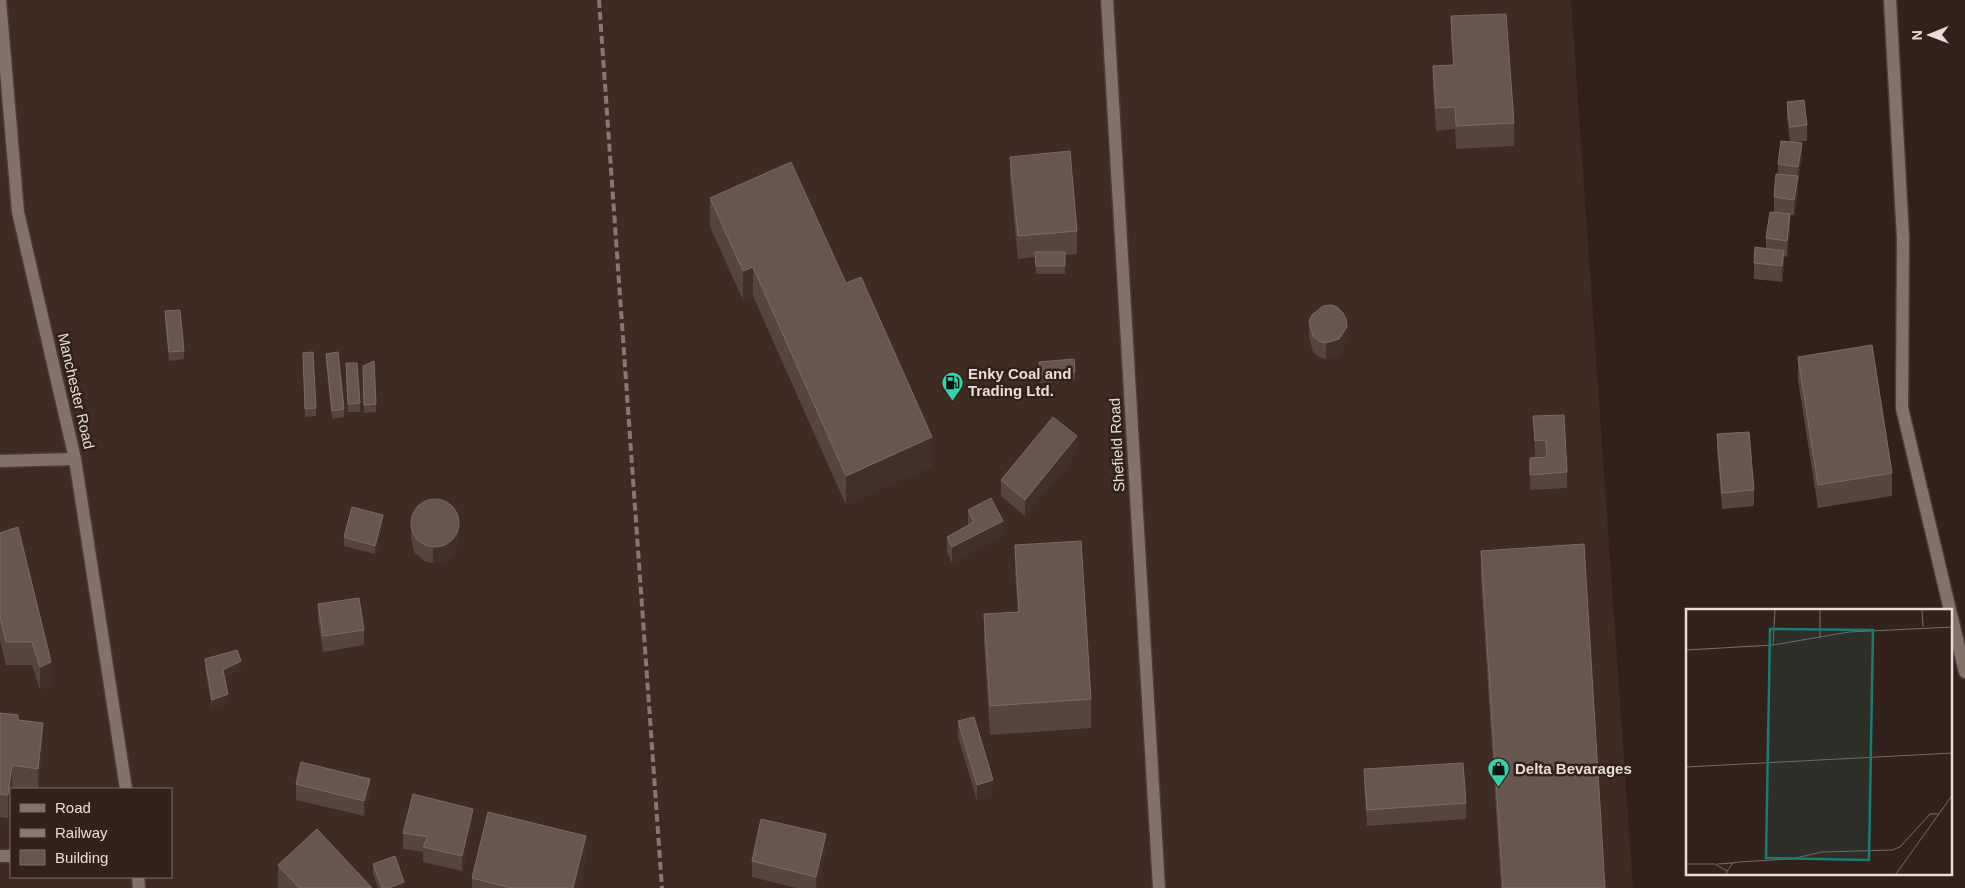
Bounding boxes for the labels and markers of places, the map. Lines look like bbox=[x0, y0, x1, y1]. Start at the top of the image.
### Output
place label: Enky Coal and Trading Ltd. bbox=[968, 365, 1071, 399]
fuel station icon: Enky Coal and Trading Ltd. bbox=[940, 371, 964, 402]
shop icon: Delta Bevarages bbox=[1487, 757, 1511, 788]
place label: Delta Bevarages bbox=[1515, 760, 1632, 777]

